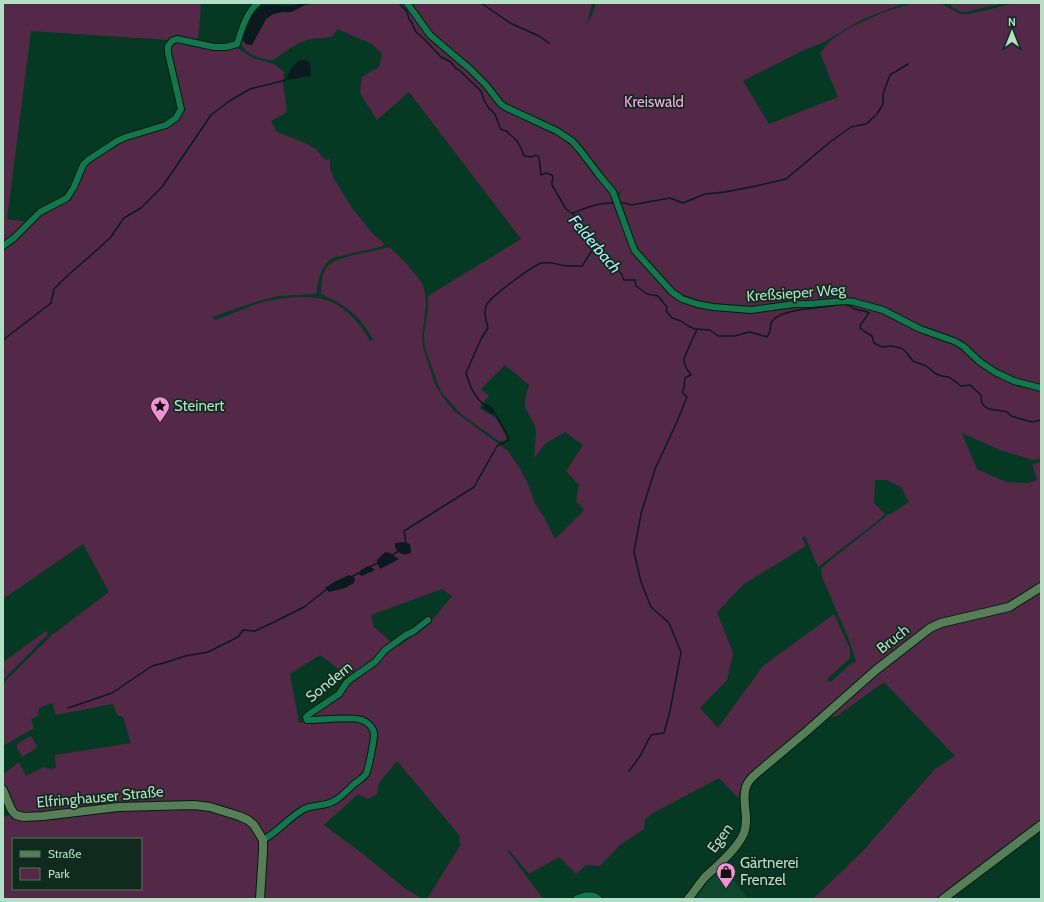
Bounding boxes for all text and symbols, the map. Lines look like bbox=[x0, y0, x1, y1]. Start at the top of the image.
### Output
north arrow bbox=[992, 12, 1032, 52]
text: N bbox=[1008, 15, 1016, 29]
park label: Kreiswald bbox=[624, 93, 684, 111]
water label: Felderbach bbox=[565, 211, 625, 277]
street label: Kreßsieper Weg bbox=[746, 281, 847, 305]
place icon: Steinert bbox=[149, 395, 171, 423]
place label: Steinert bbox=[174, 397, 224, 415]
street label: Bruch bbox=[873, 621, 913, 657]
street label: Sondern bbox=[302, 658, 356, 706]
street label: Elfringhauser Straße bbox=[36, 782, 165, 812]
street label: Egen bbox=[703, 820, 737, 856]
legend bbox=[12, 838, 142, 890]
text: Straße bbox=[48, 846, 81, 861]
place label: Gärtnerei Frenzel bbox=[740, 854, 799, 889]
shop icon: Gärtnerei Frenzel bbox=[715, 861, 737, 889]
text: Park bbox=[48, 866, 70, 881]

